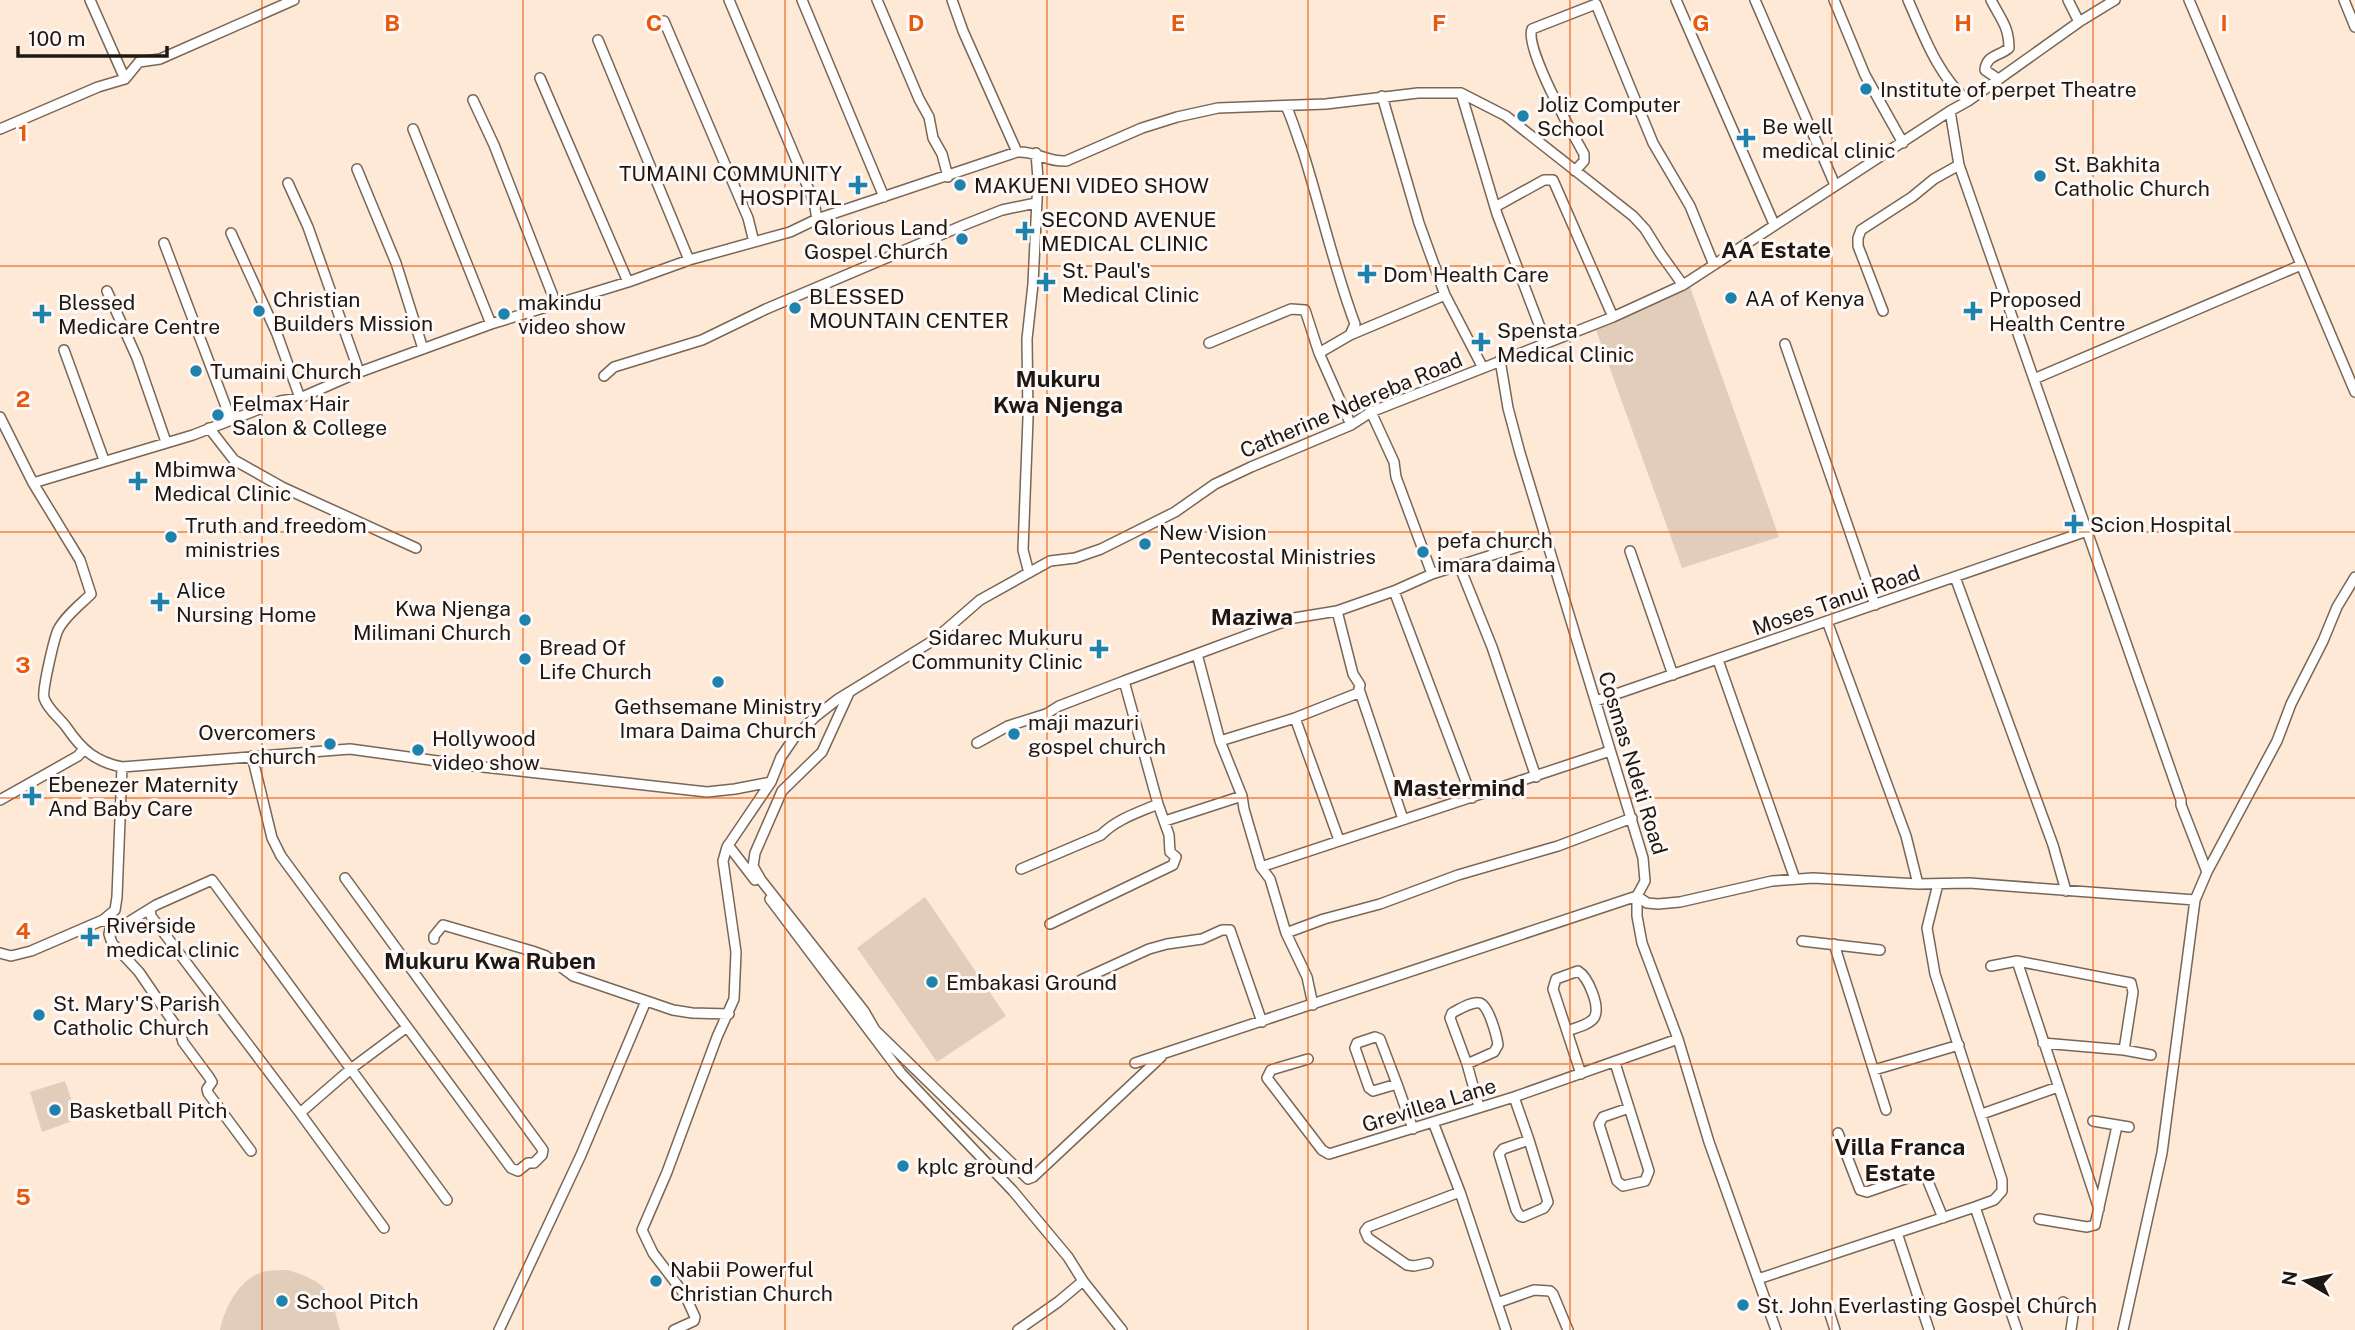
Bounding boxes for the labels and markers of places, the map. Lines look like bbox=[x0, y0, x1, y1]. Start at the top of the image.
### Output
place label: Institute of perpet Theatre bbox=[1880, 77, 2137, 102]
marker: Institute of perpet Theatre bbox=[1858, 81, 1874, 97]
place label: Joliz Computer School bbox=[1537, 92, 1681, 141]
marker: Joliz Computer School bbox=[1515, 108, 1531, 124]
place label: Be well medical clinic bbox=[1762, 114, 1896, 163]
marker: Be well medical clinic bbox=[1736, 128, 1756, 148]
place label: St. Bakhita Catholic Church bbox=[2054, 152, 2210, 201]
place label: TUMAINI COMMUNITY HOSPITAL bbox=[619, 161, 842, 210]
marker: St. Bakhita Catholic Church bbox=[2032, 168, 2048, 184]
place label: MAKUENI VIDEO SHOW bbox=[974, 173, 1209, 198]
marker: TUMAINI COMMUNITY HOSPITAL bbox=[848, 175, 868, 195]
marker: MAKUENI VIDEO SHOW bbox=[952, 177, 968, 193]
place label: SECOND AVENUE MEDICAL CLINIC bbox=[1041, 207, 1217, 256]
place label: Glorious Land Gospel Church bbox=[804, 215, 948, 264]
marker: SECOND AVENUE MEDICAL CLINIC bbox=[1015, 221, 1035, 241]
marker: Glorious Land Gospel Church bbox=[954, 231, 970, 247]
place label: St. Paul's Medical Clinic bbox=[1062, 258, 1199, 307]
place label: Dom Health Care bbox=[1383, 262, 1549, 287]
marker: Dom Health Care bbox=[1357, 264, 1377, 284]
marker: St. Paul's Medical Clinic bbox=[1036, 272, 1056, 292]
place label: BLESSED MOUNTAIN CENTER bbox=[809, 284, 1009, 333]
place label: AA of Kenya bbox=[1745, 286, 1865, 311]
place label: Christian Builders Mission bbox=[273, 287, 433, 336]
place label: Proposed Health Centre bbox=[1989, 287, 2125, 336]
place label: Blessed Medicare Centre bbox=[58, 290, 220, 339]
place label: makindu video show bbox=[518, 290, 626, 339]
marker: AA of Kenya bbox=[1723, 290, 1739, 306]
marker: BLESSED MOUNTAIN CENTER bbox=[787, 300, 803, 316]
marker: Proposed Health Centre bbox=[1963, 301, 1983, 321]
marker: Christian Builders Mission bbox=[251, 303, 267, 319]
marker: Blessed Medicare Centre bbox=[32, 304, 52, 324]
marker: makindu video show bbox=[496, 306, 512, 322]
place label: Spensta Medical Clinic bbox=[1497, 318, 1634, 367]
marker: Spensta Medical Clinic bbox=[1471, 332, 1491, 352]
place label: Tumaini Church bbox=[210, 359, 361, 384]
marker: Tumaini Church bbox=[188, 363, 204, 379]
place label: Felmax Hair Salon & College bbox=[232, 391, 387, 440]
marker: Felmax Hair Salon & College bbox=[210, 407, 226, 423]
place label: Mbimwa Medical Clinic bbox=[154, 457, 291, 506]
marker: Mbimwa Medical Clinic bbox=[128, 471, 148, 491]
place label: Scion Hospital bbox=[2090, 512, 2232, 537]
place label: Truth and freedom ministries bbox=[185, 513, 367, 562]
marker: Scion Hospital bbox=[2064, 514, 2084, 534]
place label: New Vision Pentecostal Ministries bbox=[1159, 520, 1376, 569]
place label: pefa church imara daima bbox=[1437, 528, 1556, 577]
marker: Truth and freedom ministries bbox=[163, 529, 179, 545]
marker: New Vision Pentecostal Ministries bbox=[1137, 536, 1153, 552]
marker: pefa church imara daima bbox=[1415, 544, 1431, 560]
place label: Alice Nursing Home bbox=[176, 578, 316, 627]
marker: Alice Nursing Home bbox=[150, 592, 170, 612]
place label: Kwa Njenga Milimani Church bbox=[353, 596, 511, 645]
marker: Kwa Njenga Milimani Church bbox=[517, 612, 533, 628]
place label: Sidarec Mukuru Community Clinic bbox=[912, 625, 1083, 674]
place label: Bread Of Life Church bbox=[539, 635, 652, 684]
marker: Sidarec Mukuru Community Clinic bbox=[1089, 639, 1109, 659]
marker: Bread Of Life Church bbox=[517, 651, 533, 667]
marker: Gethsemane Ministry Imara Daima Church bbox=[710, 674, 726, 690]
place label: Gethsemane Ministry Imara Daima Church bbox=[614, 694, 822, 743]
place label: maji mazuri gospel church bbox=[1028, 710, 1166, 759]
place label: Overcomers church bbox=[198, 720, 316, 769]
place label: Hollywood video show bbox=[432, 726, 540, 775]
marker: maji mazuri gospel church bbox=[1006, 726, 1022, 742]
marker: Overcomers church bbox=[322, 736, 338, 752]
marker: Hollywood video show bbox=[410, 742, 426, 758]
place label: Ebenezer Maternity And Baby Care bbox=[48, 772, 239, 821]
marker: Ebenezer Maternity And Baby Care bbox=[22, 786, 42, 806]
place label: Riverside medical clinic bbox=[106, 913, 240, 962]
marker: Riverside medical clinic bbox=[80, 927, 100, 947]
place label: Embakasi Ground bbox=[946, 970, 1117, 995]
marker: Embakasi Ground bbox=[924, 974, 940, 990]
place label: St. Mary'S Parish Catholic Church bbox=[53, 991, 220, 1040]
marker: St. Mary'S Parish Catholic Church bbox=[31, 1007, 47, 1023]
place label: Basketball Pitch bbox=[69, 1098, 227, 1123]
marker: Basketball Pitch bbox=[47, 1102, 63, 1118]
place label: kplc ground bbox=[917, 1154, 1033, 1179]
marker: kplc ground bbox=[895, 1158, 911, 1174]
place label: Nabii Powerful Christian Church bbox=[670, 1257, 833, 1306]
marker: Nabii Powerful Christian Church bbox=[648, 1273, 664, 1289]
place label: School Pitch bbox=[296, 1289, 419, 1314]
marker: School Pitch bbox=[274, 1293, 290, 1309]
place label: St. John Everlasting Gospel Church bbox=[1757, 1293, 2097, 1318]
marker: St. John Everlasting Gospel Church bbox=[1735, 1297, 1751, 1313]

